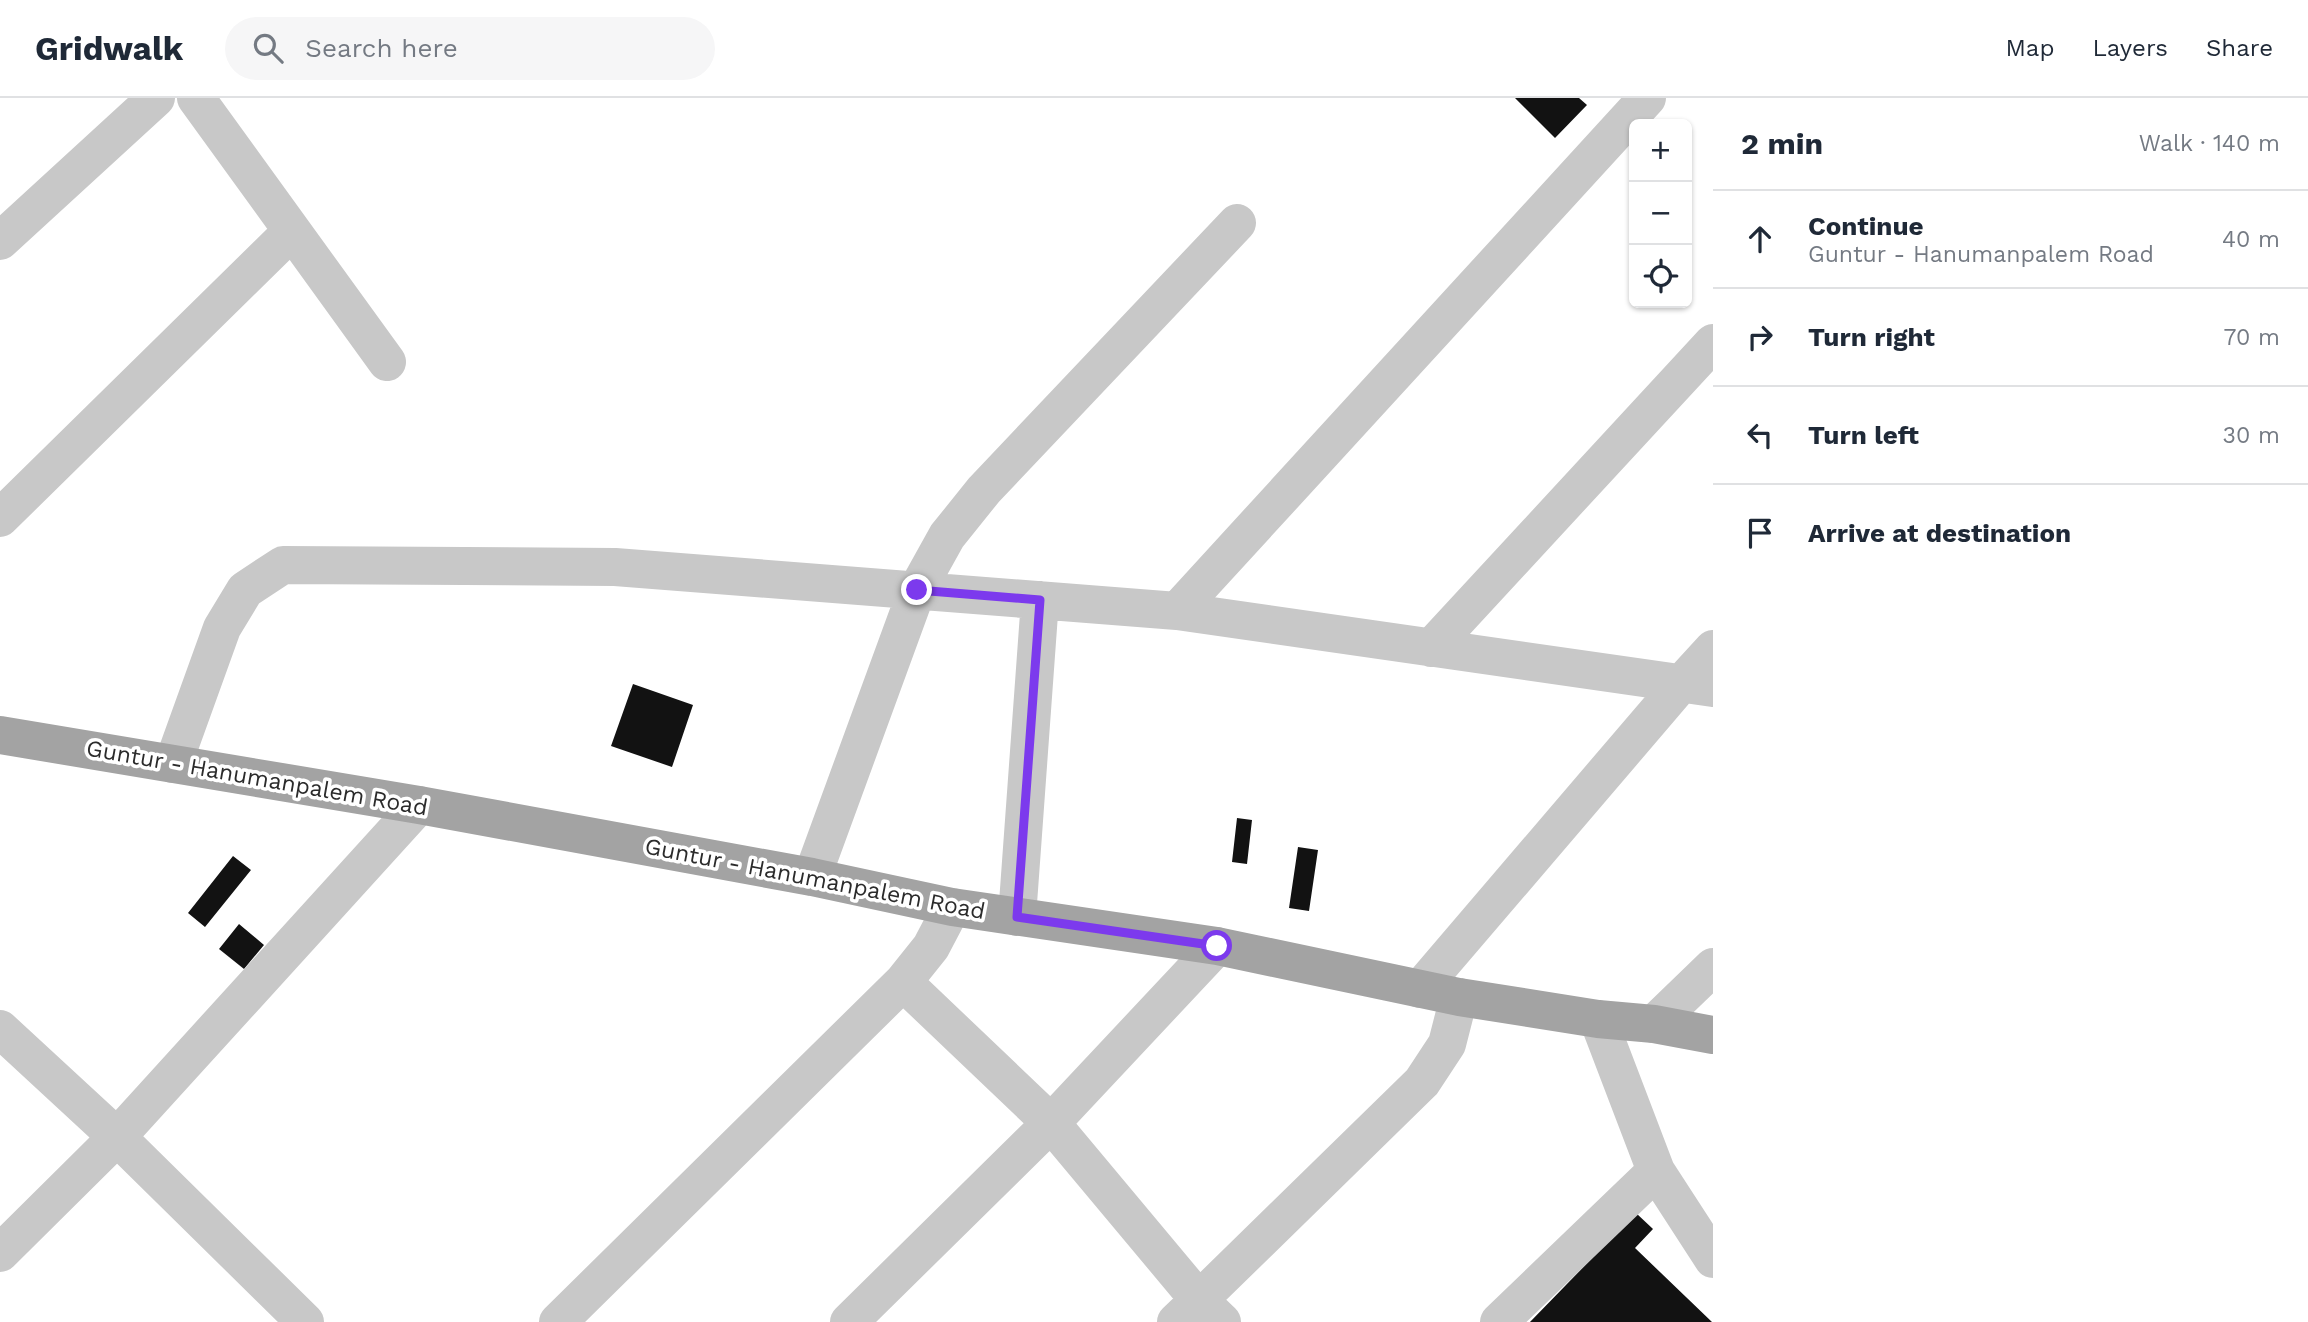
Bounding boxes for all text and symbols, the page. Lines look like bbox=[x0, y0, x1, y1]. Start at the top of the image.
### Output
search box bbox=[225, 17, 715, 80]
text: Gridwalk bbox=[35, 29, 183, 68]
icon: search bbox=[249, 29, 287, 67]
text: Search here bbox=[305, 33, 458, 63]
text: Map bbox=[2006, 34, 2054, 62]
text: Layers bbox=[2092, 34, 2168, 62]
text: Share bbox=[2206, 34, 2273, 62]
map controls bbox=[1629, 119, 1692, 308]
button: + bbox=[1629, 119, 1692, 182]
text: 2 min bbox=[1741, 126, 1823, 161]
text: Walk · 140 m bbox=[2139, 130, 2280, 157]
button: − bbox=[1629, 182, 1692, 245]
text: Continue bbox=[1808, 211, 1924, 241]
icon: ahead bbox=[1741, 220, 1779, 258]
text: 40 m bbox=[2222, 226, 2280, 253]
text: Guntur - Hanumanpalem Road bbox=[1808, 241, 2154, 268]
button: locate bbox=[1629, 245, 1692, 308]
icon: right bbox=[1741, 318, 1779, 356]
text: Turn right bbox=[1808, 322, 1935, 352]
text: 70 m bbox=[2223, 324, 2280, 351]
icon: left bbox=[1741, 416, 1779, 454]
text: Turn left bbox=[1808, 420, 1919, 450]
text: 30 m bbox=[2223, 422, 2280, 449]
icon: arrive bbox=[1741, 514, 1779, 552]
text: Arrive at destination bbox=[1808, 518, 2071, 548]
route end bbox=[901, 574, 932, 605]
street label: Guntur - Hanumanpalem Road bbox=[84, 735, 430, 821]
street label: Guntur - Hanumanpalem Road bbox=[643, 833, 987, 925]
route start bbox=[1201, 930, 1232, 961]

